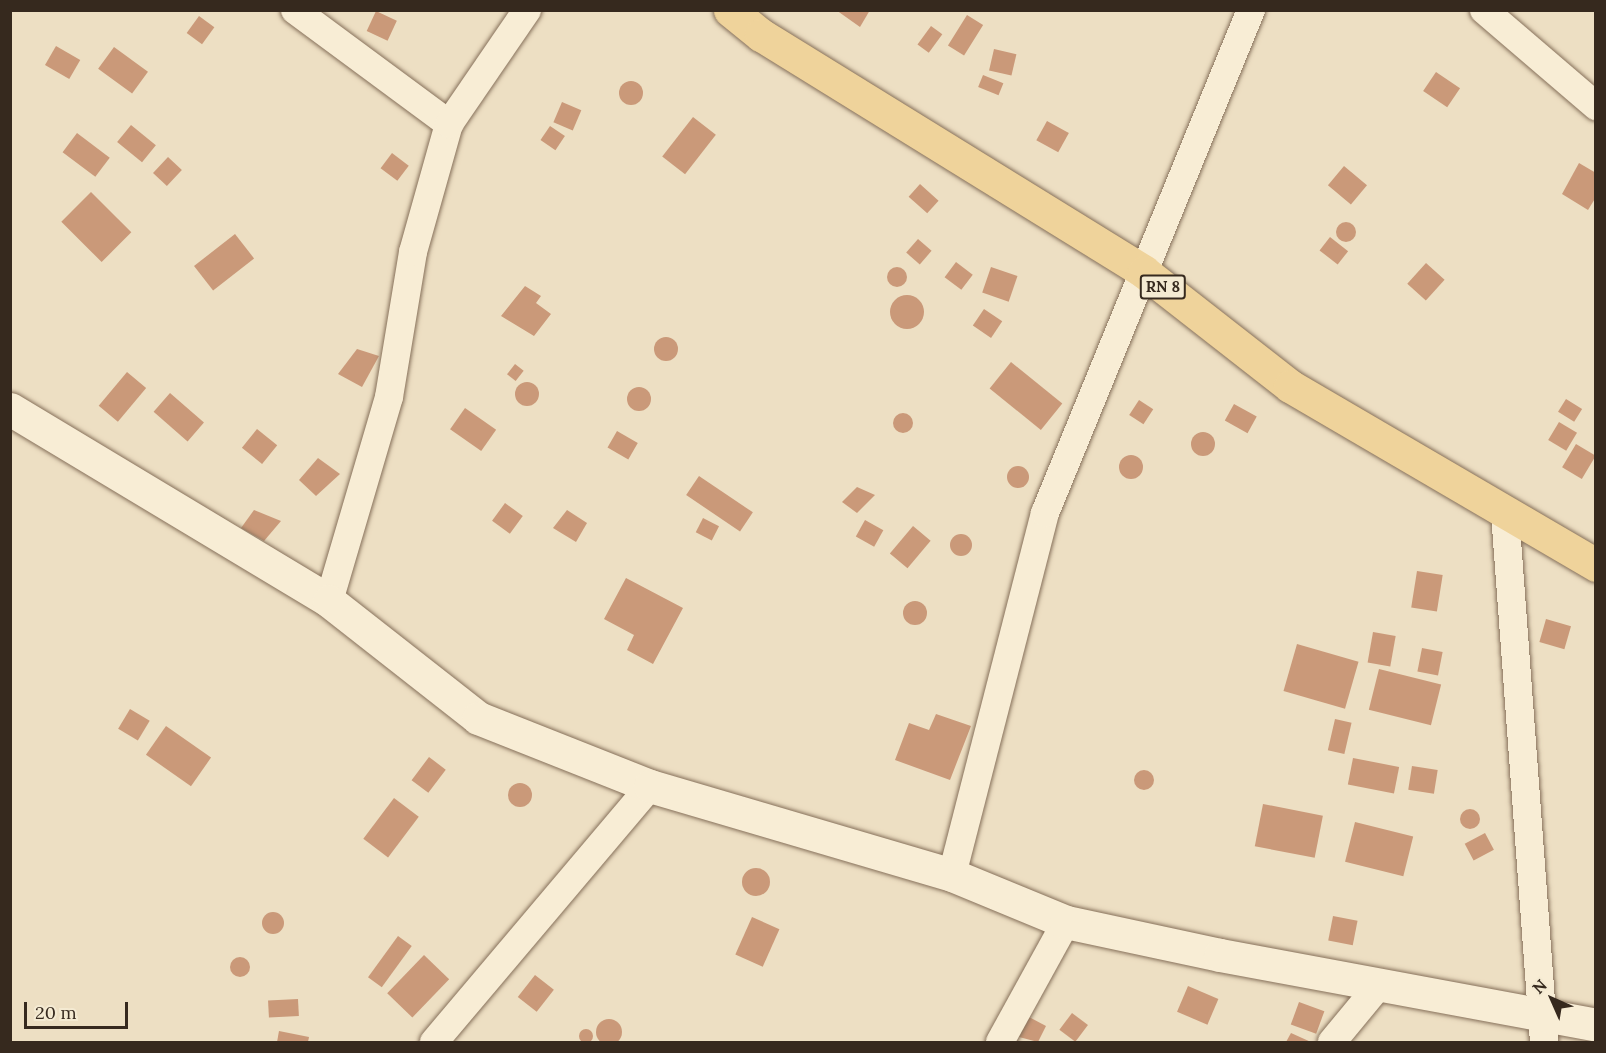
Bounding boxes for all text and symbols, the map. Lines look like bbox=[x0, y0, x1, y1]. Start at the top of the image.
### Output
road number: RN 8 bbox=[1139, 275, 1187, 299]
north arrow bbox=[1522, 969, 1582, 1029]
text: N bbox=[1528, 975, 1551, 998]
scale bar bbox=[27, 990, 130, 1028]
text: 20 m bbox=[35, 1001, 77, 1024]

